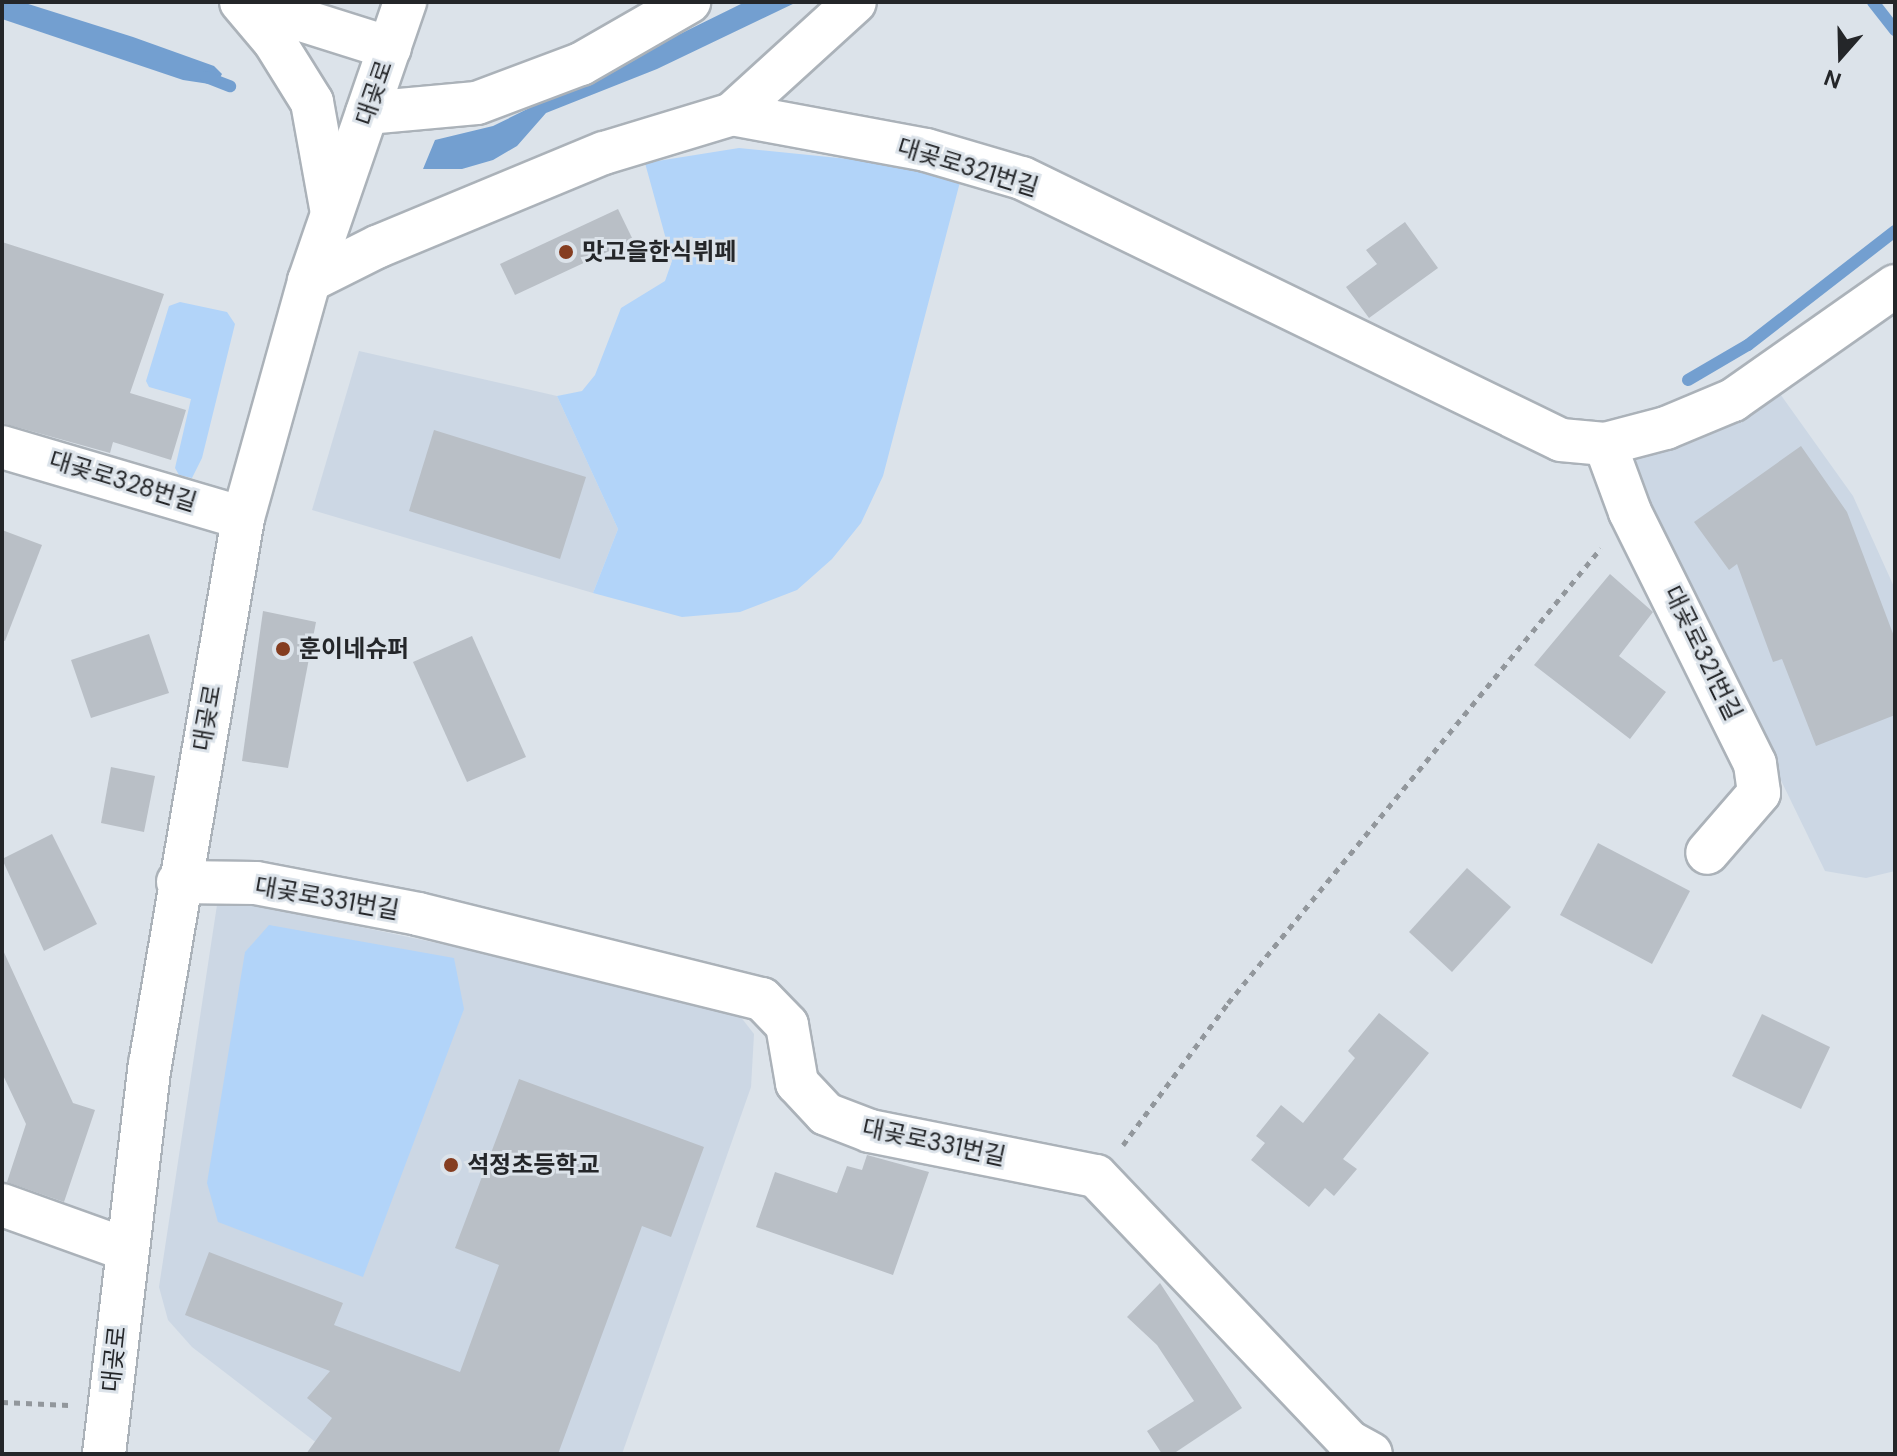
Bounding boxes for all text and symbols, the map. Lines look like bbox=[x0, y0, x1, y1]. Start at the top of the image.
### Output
north arrow bbox=[1801, 16, 1881, 96]
street label: 대곶로 bbox=[350, 57, 398, 129]
text: N bbox=[1820, 63, 1845, 95]
street label: 대곶로321번길 bbox=[894, 132, 1042, 202]
place label: 맛고을한식뷔페 bbox=[582, 238, 737, 266]
marker: 맛고을한식뷔페 bbox=[557, 243, 575, 261]
street label: 대곶로328번길 bbox=[46, 445, 200, 517]
street label: 대곶로321번길 bbox=[1658, 581, 1748, 725]
place label: 훈이네슈퍼 bbox=[299, 635, 409, 663]
marker: 훈이네슈퍼 bbox=[274, 640, 292, 658]
street label: 대곶로 bbox=[187, 683, 227, 753]
street label: 대곶로331번길 bbox=[253, 871, 401, 925]
street label: 대곶로331번길 bbox=[860, 1113, 1008, 1171]
place label: 석정초등학교 bbox=[467, 1151, 599, 1179]
marker: 석정초등학교 bbox=[442, 1156, 460, 1174]
street label: 대곶로 bbox=[96, 1325, 132, 1393]

